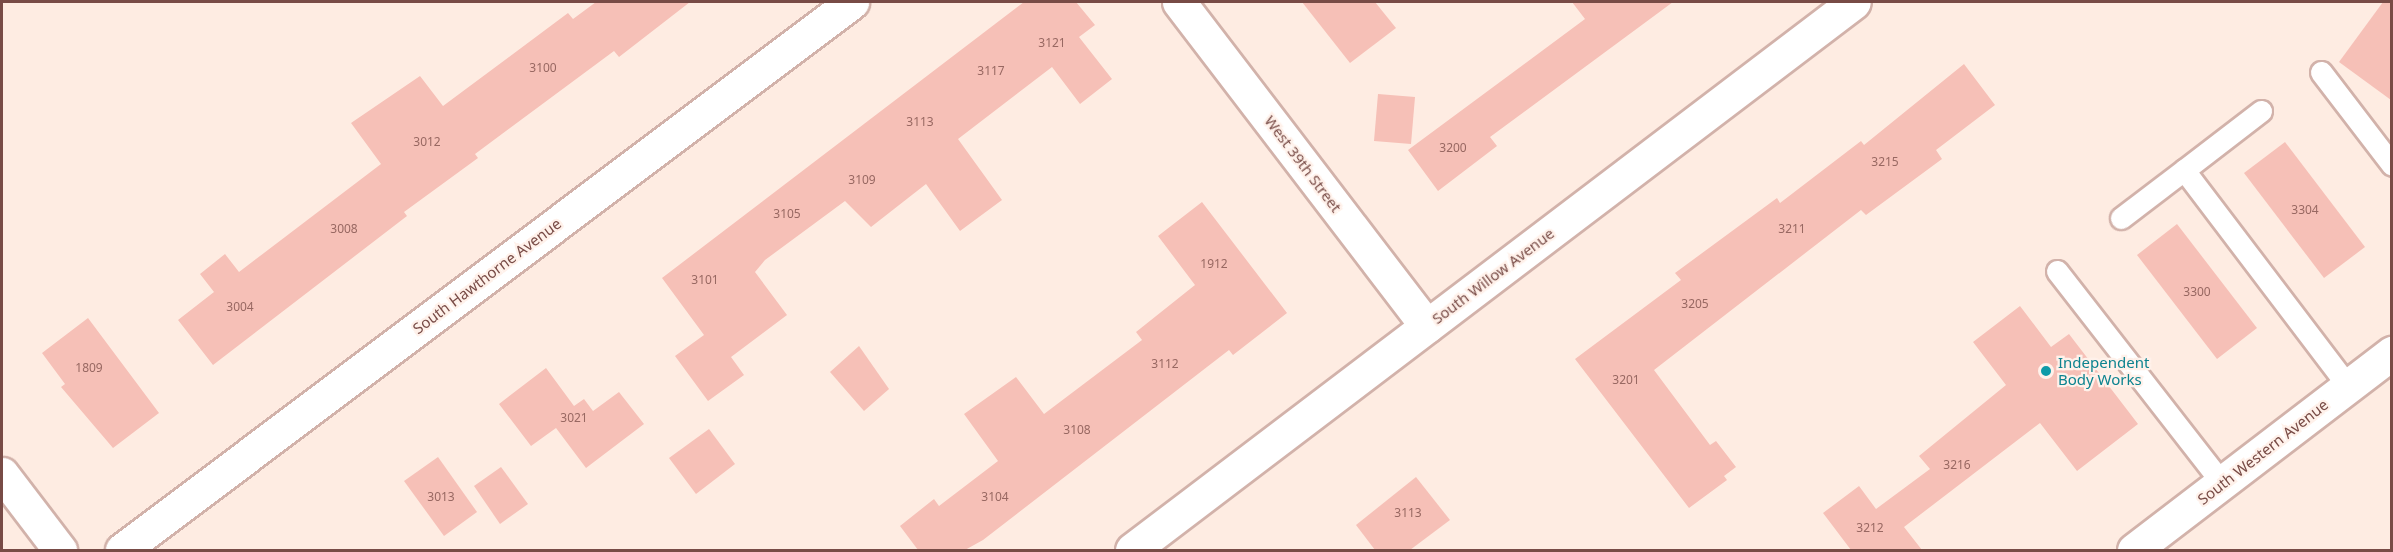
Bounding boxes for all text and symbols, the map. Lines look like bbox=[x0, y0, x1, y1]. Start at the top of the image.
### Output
house number: 3121 bbox=[1038, 36, 1066, 50]
house number: 3100 bbox=[529, 61, 557, 75]
house number: 3117 bbox=[977, 64, 1005, 78]
street label: West 39th Street bbox=[1261, 112, 1345, 216]
house number: 3113 bbox=[906, 115, 934, 129]
house number: 3012 bbox=[413, 135, 441, 149]
house number: 3200 bbox=[1439, 141, 1467, 155]
house number: 3215 bbox=[1871, 155, 1899, 169]
house number: 3109 bbox=[848, 173, 876, 187]
house number: 3304 bbox=[2291, 203, 2319, 217]
house number: 3105 bbox=[773, 207, 801, 221]
street label: South Hawthorne Avenue bbox=[409, 214, 565, 338]
house number: 3008 bbox=[330, 222, 358, 236]
house number: 3211 bbox=[1778, 222, 1806, 236]
street label: South Willow Avenue bbox=[1429, 224, 1557, 328]
house number: 1912 bbox=[1200, 257, 1228, 271]
house number: 3101 bbox=[691, 273, 719, 287]
house number: 3300 bbox=[2183, 285, 2211, 299]
house number: 3205 bbox=[1681, 297, 1709, 311]
house number: 3004 bbox=[226, 300, 254, 314]
place label: Independent Body Works bbox=[2058, 353, 2149, 388]
house number: 3112 bbox=[1151, 357, 1179, 371]
house number: 1809 bbox=[75, 361, 103, 375]
marker: Independent Body Works bbox=[2039, 364, 2053, 378]
house number: 3201 bbox=[1612, 373, 1640, 387]
street label: South Western Avenue bbox=[2194, 396, 2332, 508]
house number: 3021 bbox=[560, 411, 588, 425]
house number: 3108 bbox=[1063, 423, 1091, 437]
house number: 3216 bbox=[1943, 458, 1971, 472]
house number: 3013 bbox=[427, 490, 455, 504]
house number: 3104 bbox=[981, 490, 1009, 504]
house number: 3113 bbox=[1394, 506, 1422, 520]
house number: 3212 bbox=[1856, 521, 1884, 535]

